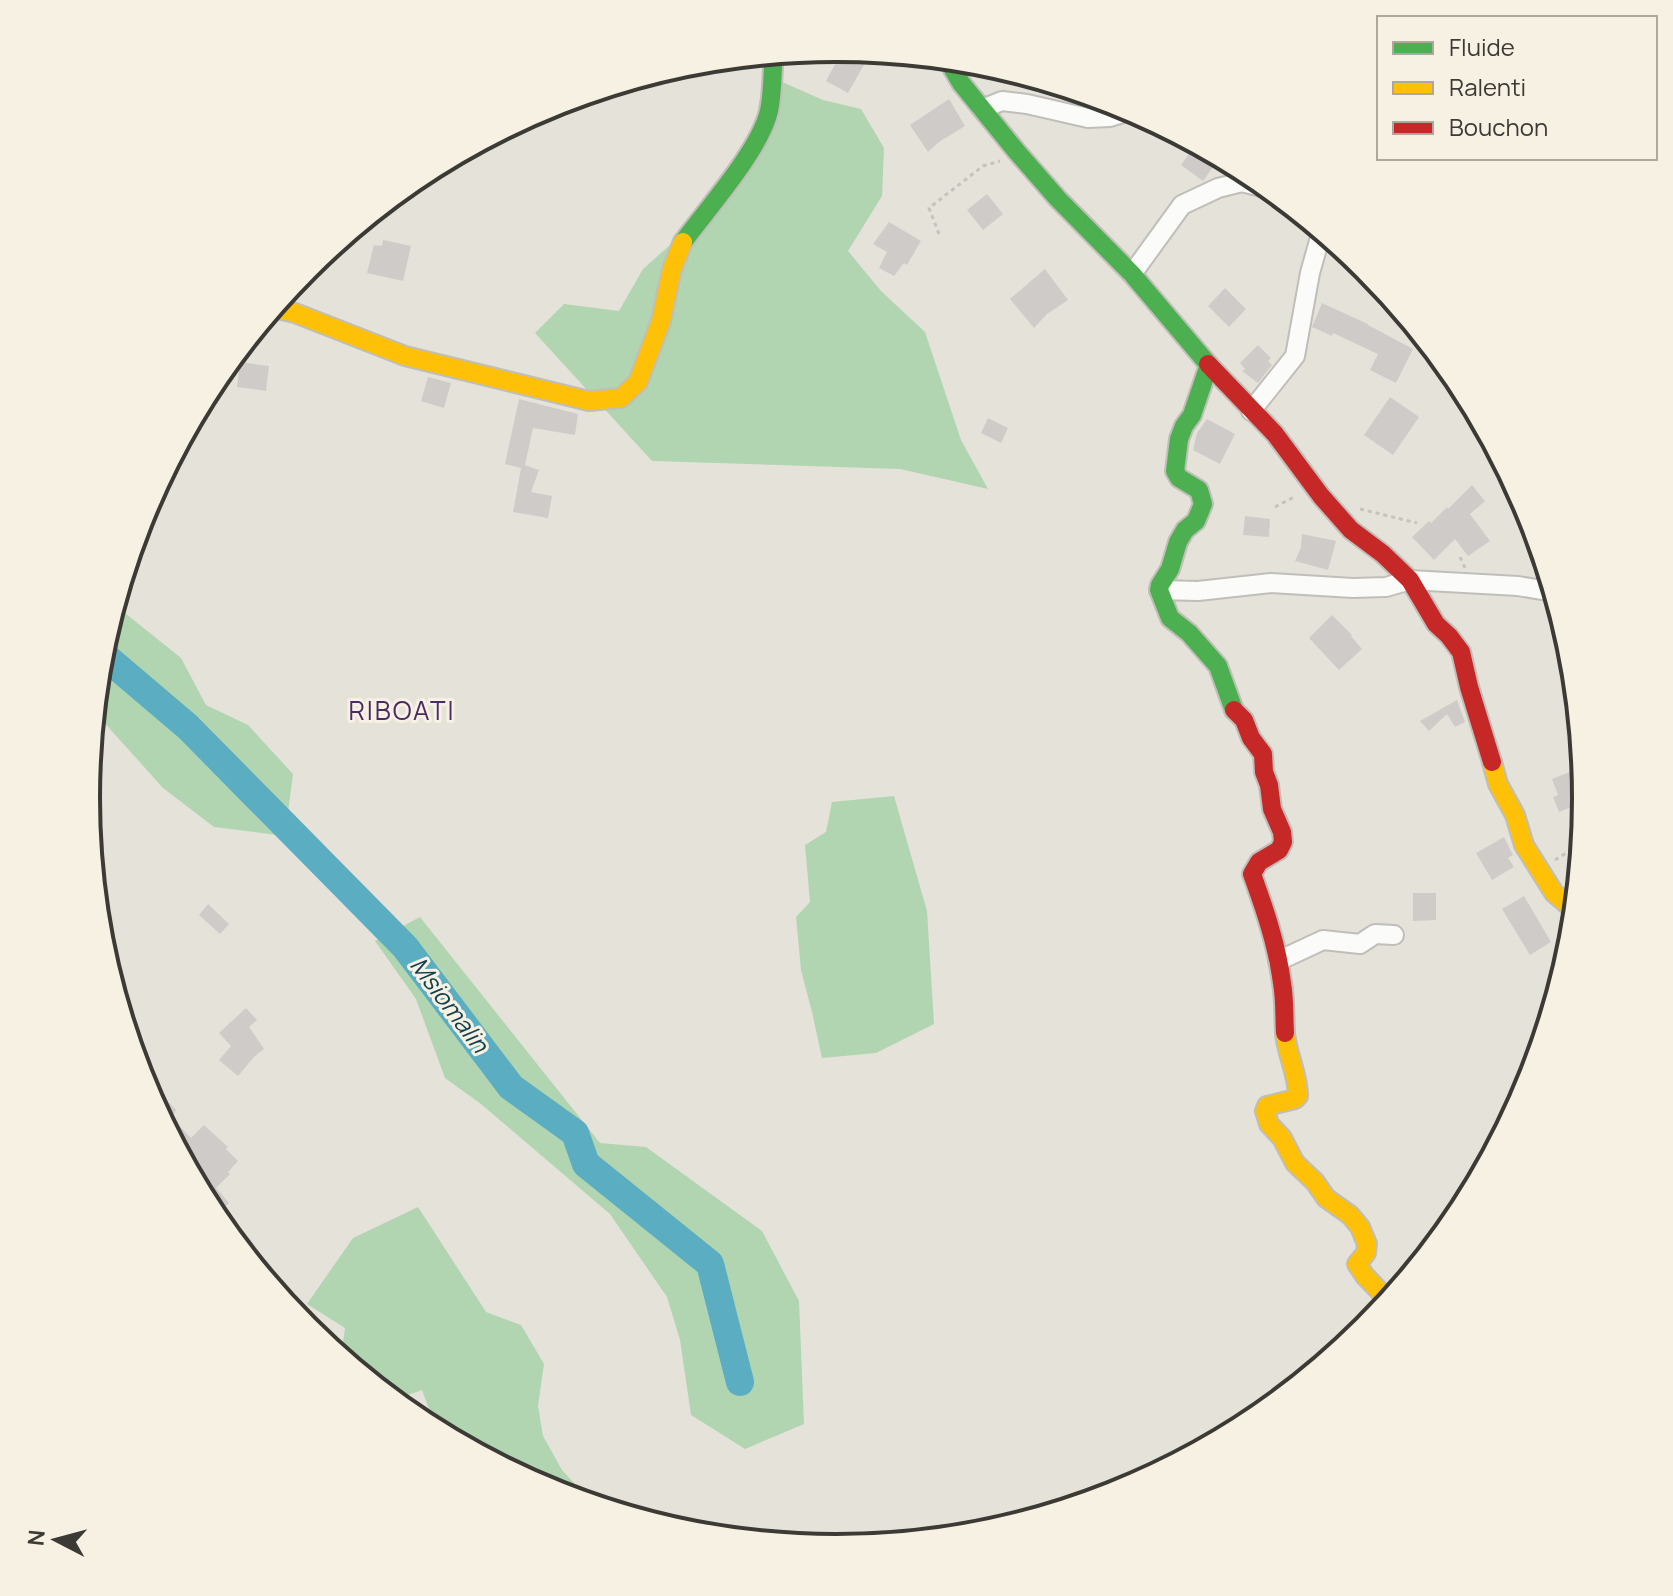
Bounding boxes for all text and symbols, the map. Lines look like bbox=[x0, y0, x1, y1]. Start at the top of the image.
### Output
legend bbox=[1377, 16, 1657, 160]
text: Fluide bbox=[1449, 30, 1515, 63]
text: Ralenti bbox=[1449, 70, 1526, 103]
text: Bouchon bbox=[1449, 110, 1548, 143]
district label: RIBOATI bbox=[348, 692, 456, 728]
water label: Msiomalin bbox=[403, 950, 497, 1059]
north arrow bbox=[16, 1500, 96, 1580]
text: N bbox=[20, 1528, 52, 1547]

